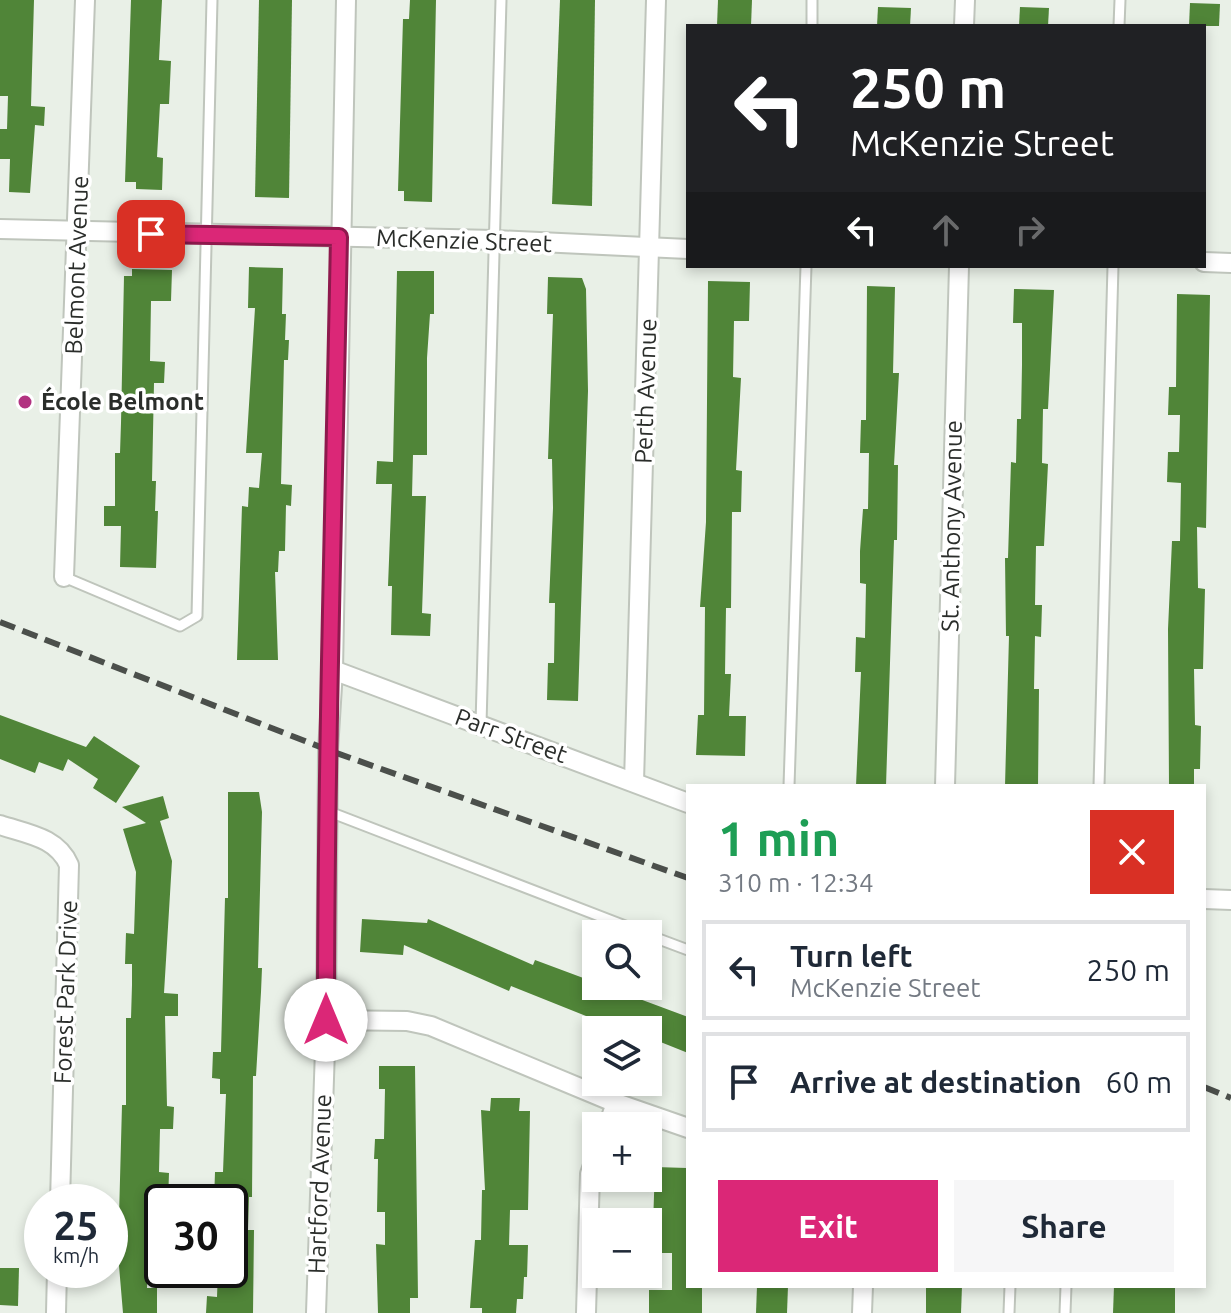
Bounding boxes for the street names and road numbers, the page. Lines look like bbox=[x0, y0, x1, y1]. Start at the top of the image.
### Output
street label: Belmont Avenue bbox=[60, 175, 93, 355]
street label: McKenzie Street bbox=[376, 224, 553, 257]
street label: Perth Avenue bbox=[629, 318, 662, 464]
street label: St. Anthony Avenue bbox=[936, 420, 967, 632]
street label: Parr Street bbox=[452, 703, 571, 768]
street label: Forest Park Drive bbox=[49, 899, 82, 1085]
street label: Hartford Avenue bbox=[303, 1093, 336, 1275]

